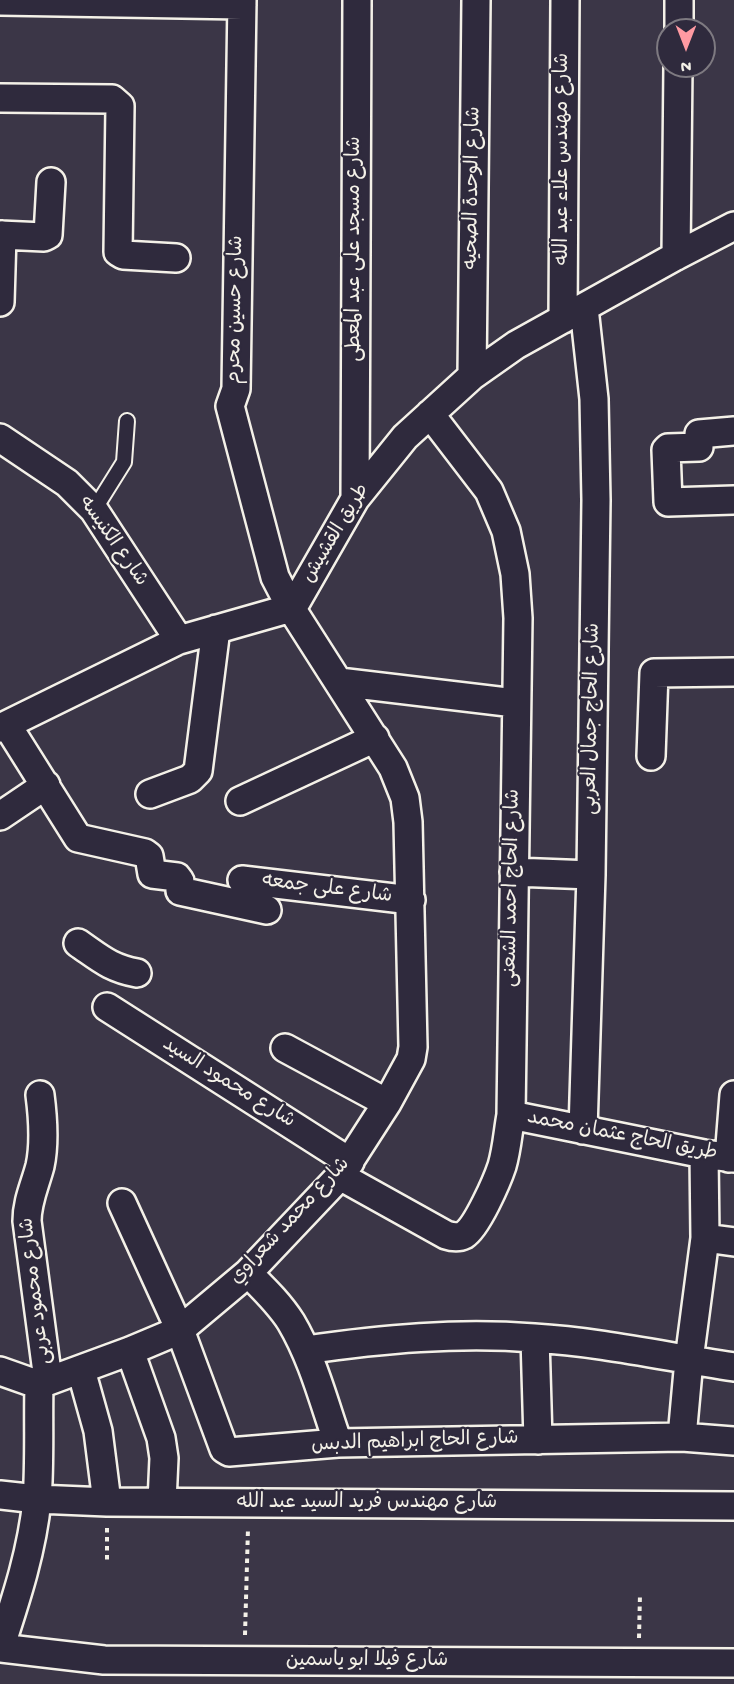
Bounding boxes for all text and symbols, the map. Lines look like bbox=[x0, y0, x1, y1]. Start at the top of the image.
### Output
north arrow bbox=[656, 18, 716, 78]
street label: شارع مهندس علاء عبد الله bbox=[552, 53, 576, 265]
text: N bbox=[681, 55, 691, 74]
street label: شارع الوحدة الصحيه bbox=[461, 106, 487, 270]
street label: شارع مسجد على عبد المعطى bbox=[344, 136, 368, 362]
street label: شارع حسين محرم bbox=[224, 235, 250, 385]
street label: طريق القشيش bbox=[298, 480, 376, 588]
street label: شارع الكنيسه bbox=[72, 492, 152, 592]
street label: شارع الحاج جمال العربى bbox=[579, 623, 607, 815]
street label: شارع الحاج احمد الشعنى bbox=[499, 789, 527, 987]
street label: شارع على جمعه bbox=[261, 870, 393, 910]
street label: شارع محمود السيد bbox=[157, 1034, 299, 1134]
street label: طريق الحاج عثمان محمد bbox=[525, 1107, 719, 1167]
street label: شارع محمد شعراوي bbox=[226, 1153, 356, 1291]
street label: شارع محمود عربى bbox=[16, 1216, 58, 1366]
street label: شارع الحاج ابراهيم الدبس bbox=[311, 1427, 519, 1459]
street label: شارع مهندس فريد السيد عبد الله bbox=[237, 1492, 497, 1516]
street label: شارع فيلا ابو ياسمين bbox=[286, 1650, 448, 1674]

